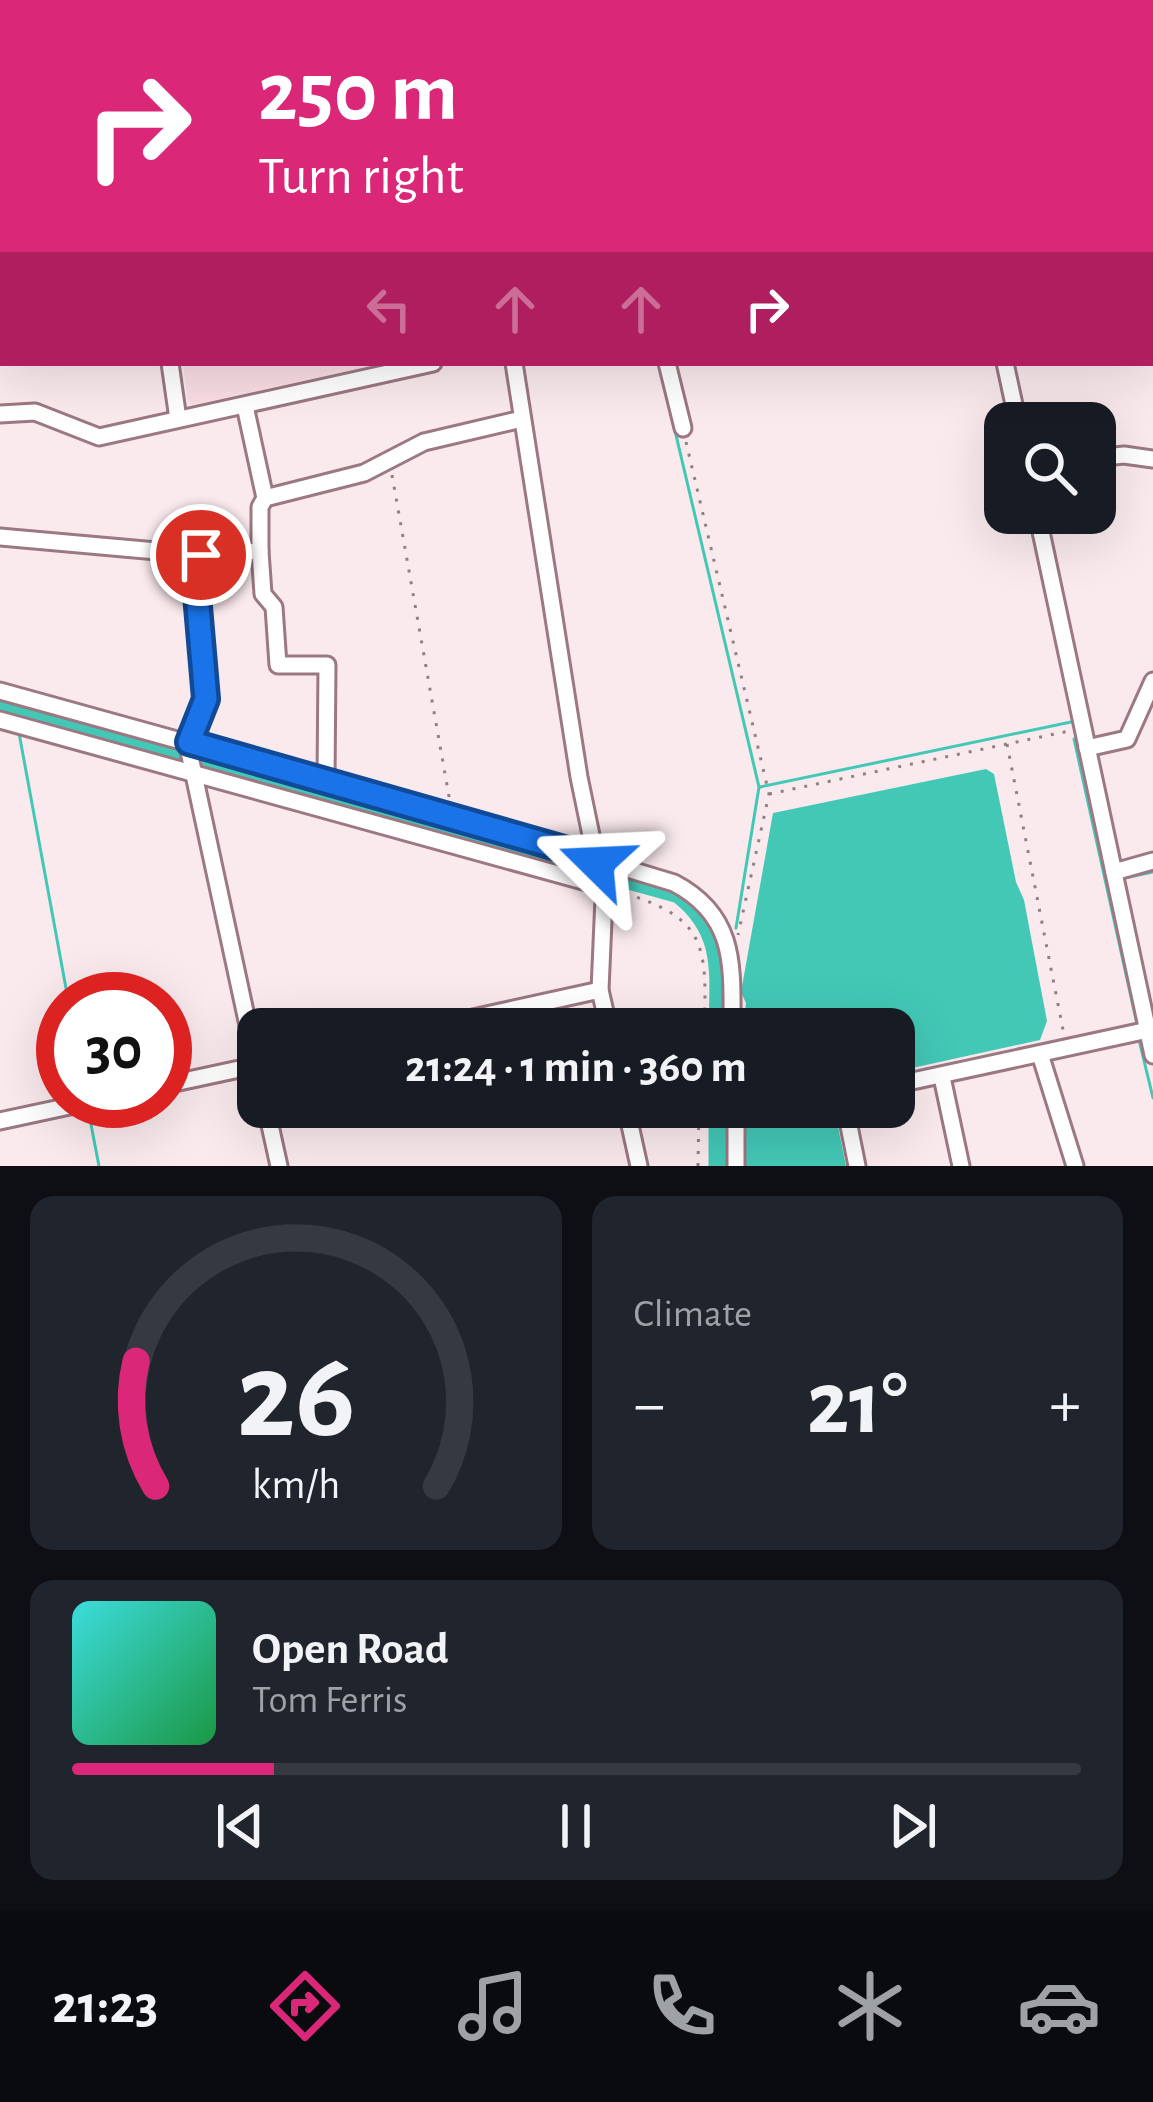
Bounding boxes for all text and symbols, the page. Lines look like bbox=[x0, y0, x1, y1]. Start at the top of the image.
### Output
icon: right bbox=[60, 48, 216, 204]
text: 250 m bbox=[258, 52, 458, 136]
text: Turn right bbox=[258, 150, 464, 204]
icon: left bbox=[356, 276, 422, 342]
icon: ahead bbox=[482, 276, 548, 342]
icon: ahead bbox=[608, 276, 674, 342]
icon: right bbox=[734, 276, 800, 342]
map controls bbox=[984, 402, 1116, 534]
button: search bbox=[984, 402, 1116, 534]
pin bbox=[150, 504, 252, 606]
icon: arrive bbox=[168, 522, 234, 588]
position arrow bbox=[533, 800, 659, 926]
speed limit sign: 30 bbox=[36, 972, 192, 1128]
text: 21:24 · 1 min · 360 m bbox=[405, 1045, 747, 1090]
text: Climate bbox=[634, 1295, 752, 1334]
text: 26 bbox=[236, 1335, 355, 1460]
text: 21° bbox=[807, 1360, 908, 1450]
text: − bbox=[634, 1372, 665, 1438]
text: + bbox=[1049, 1372, 1081, 1438]
text: km/h bbox=[252, 1464, 340, 1507]
text: Open Road bbox=[252, 1627, 449, 1672]
text: Tom Ferris bbox=[252, 1681, 408, 1720]
icon: previous bbox=[207, 1793, 273, 1859]
icon: pause bbox=[543, 1793, 609, 1859]
icon: next bbox=[880, 1793, 946, 1859]
icon: directions bbox=[263, 1964, 347, 2048]
icon: music bbox=[451, 1964, 535, 2048]
icon: phone bbox=[640, 1964, 724, 2048]
icon: climate bbox=[828, 1964, 912, 2048]
icon: car bbox=[1017, 1964, 1101, 2048]
text: 21:23 bbox=[52, 1979, 158, 2033]

